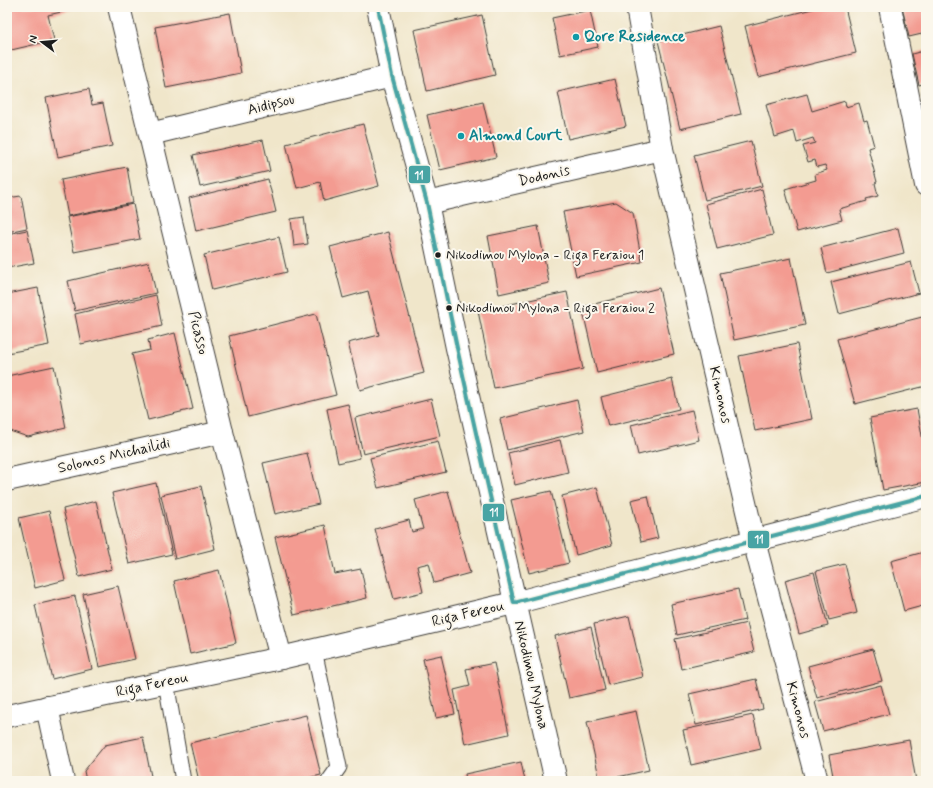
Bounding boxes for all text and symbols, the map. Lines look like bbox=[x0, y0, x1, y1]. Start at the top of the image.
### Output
north arrow bbox=[22, 22, 62, 62]
place label: Qore Residence bbox=[584, 27, 685, 47]
marker: Qore Residence bbox=[571, 32, 581, 42]
text: N bbox=[26, 34, 41, 45]
street label: Aidipsou bbox=[245, 90, 297, 120]
place label: Almond Court bbox=[469, 126, 563, 146]
marker: Almond Court bbox=[456, 131, 466, 141]
street label: Dodonis bbox=[516, 160, 572, 192]
line badge: 11 bbox=[408, 165, 431, 184]
text: 11 bbox=[414, 169, 424, 183]
place label: Nikodimou Mylona - Riga Feraiou 1 bbox=[446, 246, 644, 266]
marker: Nikodimou Mylona - Riga Feraiou 1 bbox=[433, 250, 443, 260]
place label: Nikodimou Mylona - Riga Feraiou 2 bbox=[456, 299, 655, 319]
marker: Nikodimou Mylona - Riga Feraiou 2 bbox=[444, 303, 454, 313]
street label: Picasso bbox=[183, 309, 213, 357]
street label: Kimonos bbox=[704, 364, 736, 426]
street label: Solonos Michailidi bbox=[56, 433, 172, 479]
line badge: 11 bbox=[482, 503, 505, 522]
text: 11 bbox=[489, 506, 499, 520]
line badge: 11 bbox=[747, 530, 770, 549]
text: 11 bbox=[754, 533, 764, 547]
street label: Riga Fereou bbox=[430, 596, 506, 633]
street label: Nikodimou Mylona bbox=[509, 619, 553, 731]
street label: Riga Fereou bbox=[114, 668, 190, 703]
street label: Kimonos bbox=[781, 679, 815, 741]

